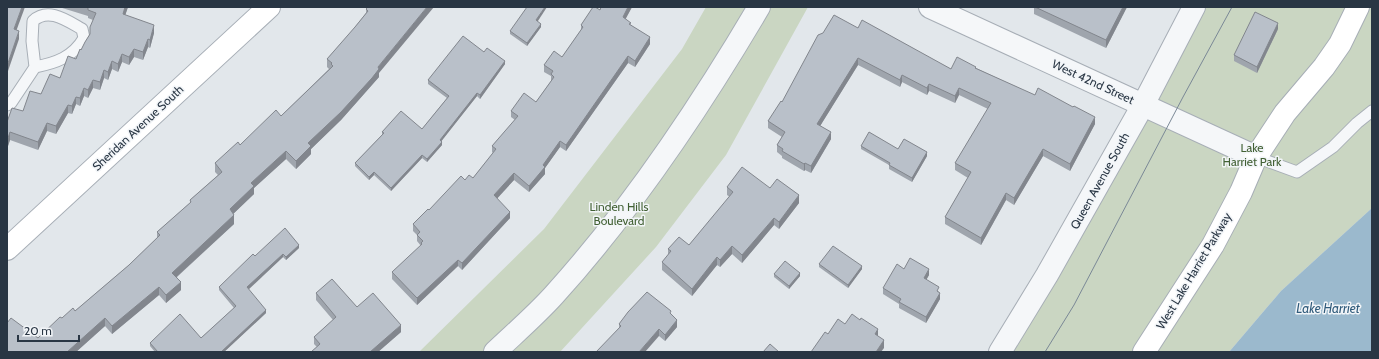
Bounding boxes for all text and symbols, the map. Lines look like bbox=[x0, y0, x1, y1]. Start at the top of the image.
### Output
street label: West 42nd Street bbox=[1050, 56, 1137, 107]
street label: Sheridan Avenue South bbox=[89, 82, 186, 174]
street label: Queen Avenue South bbox=[1067, 130, 1132, 232]
park label: Lake Harriet Park bbox=[1223, 140, 1282, 169]
park label: Linden Hills Boulevard bbox=[589, 199, 649, 228]
street label: West Lake Harriet Parkway bbox=[1153, 210, 1234, 332]
water label: Lake Harriet bbox=[1296, 300, 1361, 316]
scale bar bbox=[18, 317, 79, 343]
text: 20 m bbox=[24, 323, 52, 338]

